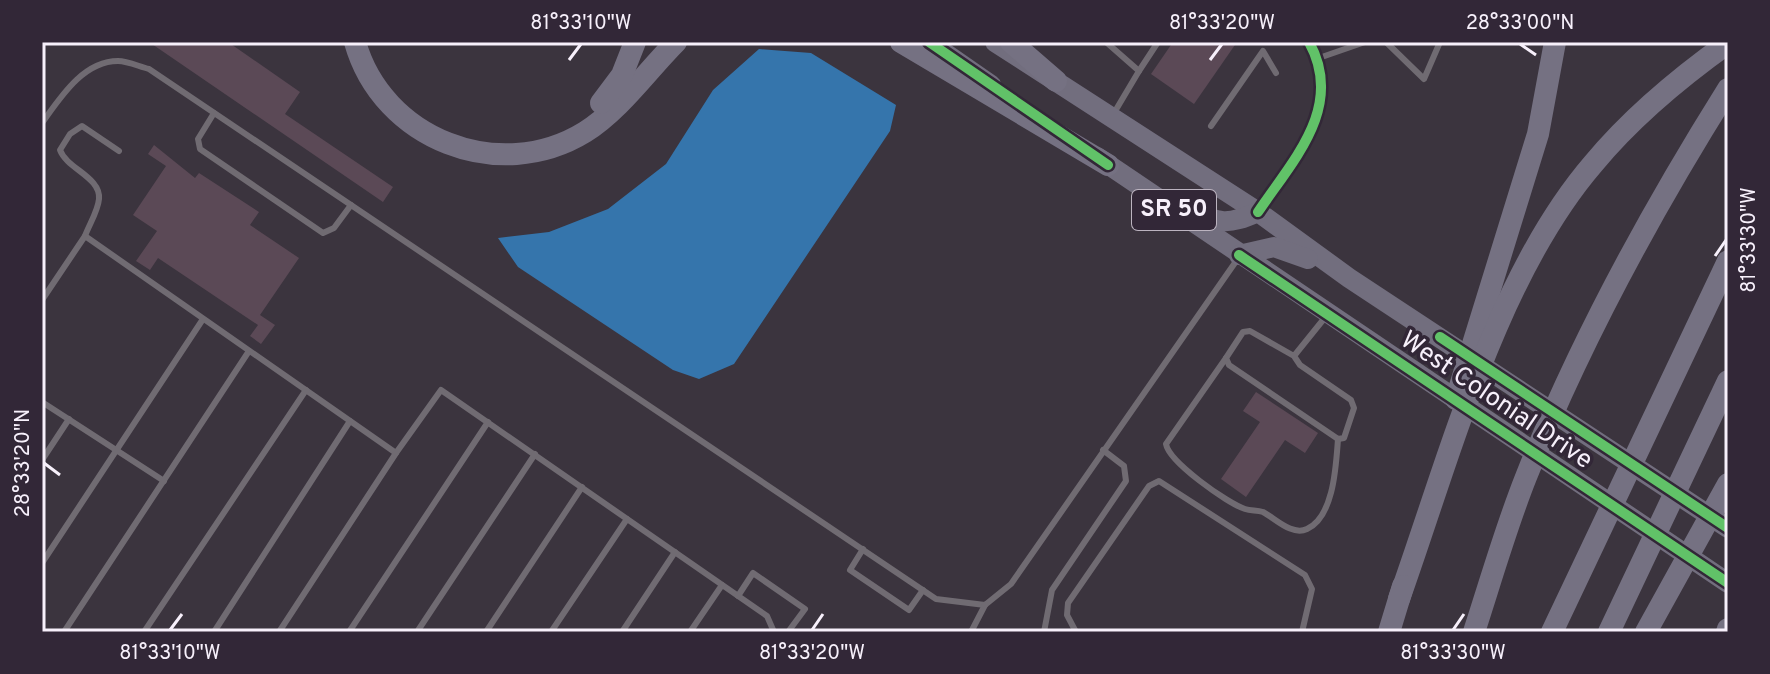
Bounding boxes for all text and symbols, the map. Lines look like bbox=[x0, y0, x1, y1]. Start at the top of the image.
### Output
text: 81°33'10"W bbox=[530, 11, 632, 37]
text: 81°33'20"W bbox=[1169, 11, 1275, 37]
text: 28°33'00"N bbox=[1466, 11, 1574, 37]
text: 81°33'30"W bbox=[1737, 187, 1763, 293]
road number: SR 50 bbox=[1132, 190, 1216, 230]
street label: West Colonial Drive bbox=[1394, 324, 1598, 478]
text: 28°33'20"N bbox=[11, 409, 37, 517]
text: 81°33'10"W bbox=[119, 641, 221, 667]
text: 81°33'20"W bbox=[759, 641, 865, 667]
text: 81°33'30"W bbox=[1400, 641, 1506, 667]

